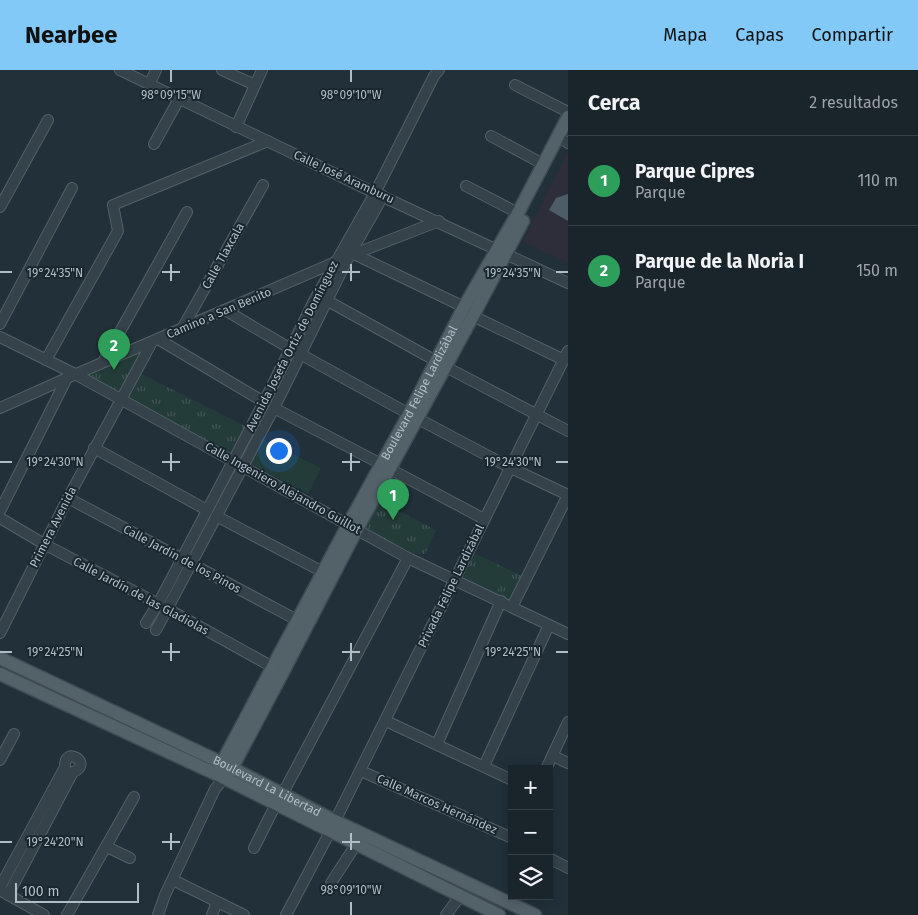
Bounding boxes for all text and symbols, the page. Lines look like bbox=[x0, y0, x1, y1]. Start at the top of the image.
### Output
text: Nearbee bbox=[25, 21, 118, 49]
text: Mapa bbox=[663, 24, 707, 46]
text: Capas bbox=[735, 24, 784, 46]
text: Compartir bbox=[812, 24, 893, 46]
text: 98°09'15"W bbox=[141, 88, 201, 102]
text: 98°09'10"W bbox=[320, 88, 382, 102]
text: Cerca bbox=[588, 90, 640, 116]
text: 2 resultados bbox=[809, 93, 898, 112]
street label: Calle José Aramburu bbox=[291, 148, 397, 206]
text: Parque Cipres bbox=[635, 160, 754, 183]
text: 1 bbox=[600, 171, 608, 190]
text: 110 m bbox=[857, 171, 898, 190]
text: Parque bbox=[635, 183, 685, 202]
street label: Calle Tlaxcala bbox=[199, 220, 247, 292]
text: Parque de la Noria I bbox=[635, 250, 804, 273]
street label: Avenida Josefa Ortiz de Domínguez bbox=[243, 259, 341, 433]
text: 2 bbox=[600, 261, 608, 280]
text: 150 m bbox=[856, 261, 898, 280]
text: 19°24'35"N bbox=[27, 266, 83, 280]
text: 19°24'35"N bbox=[485, 266, 541, 280]
text: Parque bbox=[635, 273, 685, 292]
street label: Camino a San Benito bbox=[165, 285, 273, 341]
street label: Boulevard Felipe Lardizábal bbox=[378, 323, 460, 462]
pin: 2 bbox=[98, 329, 130, 370]
your location bbox=[266, 438, 292, 464]
street label: Calle Ingeniero Alejandro Guillot bbox=[203, 439, 364, 537]
text: 19°24'30"N bbox=[26, 455, 84, 469]
text: 19°24'30"N bbox=[484, 455, 542, 469]
pin: 1 bbox=[377, 479, 409, 520]
street label: Primera Avenida bbox=[27, 484, 79, 570]
street label: Calle Jardín de los Pinos bbox=[121, 522, 244, 596]
street label: Privada Felipe Lardizábal bbox=[415, 522, 487, 650]
street label: Calle Jardín de las Gladiolas bbox=[71, 554, 211, 638]
text: 19°24'25"N bbox=[27, 645, 83, 659]
text: 19°24'25"N bbox=[485, 645, 541, 659]
street label: Boulevard La Libertad bbox=[211, 753, 323, 820]
map controls bbox=[508, 765, 553, 900]
button: + bbox=[508, 765, 553, 810]
street label: Calle Marcos Hernández bbox=[375, 771, 499, 837]
button: − bbox=[508, 810, 553, 855]
text: 19°24'20"N bbox=[26, 835, 84, 849]
button: layers bbox=[508, 855, 553, 900]
scale bar bbox=[15, 880, 139, 903]
text: 100 m bbox=[22, 883, 59, 900]
text: 98°09'10"W bbox=[320, 883, 382, 897]

